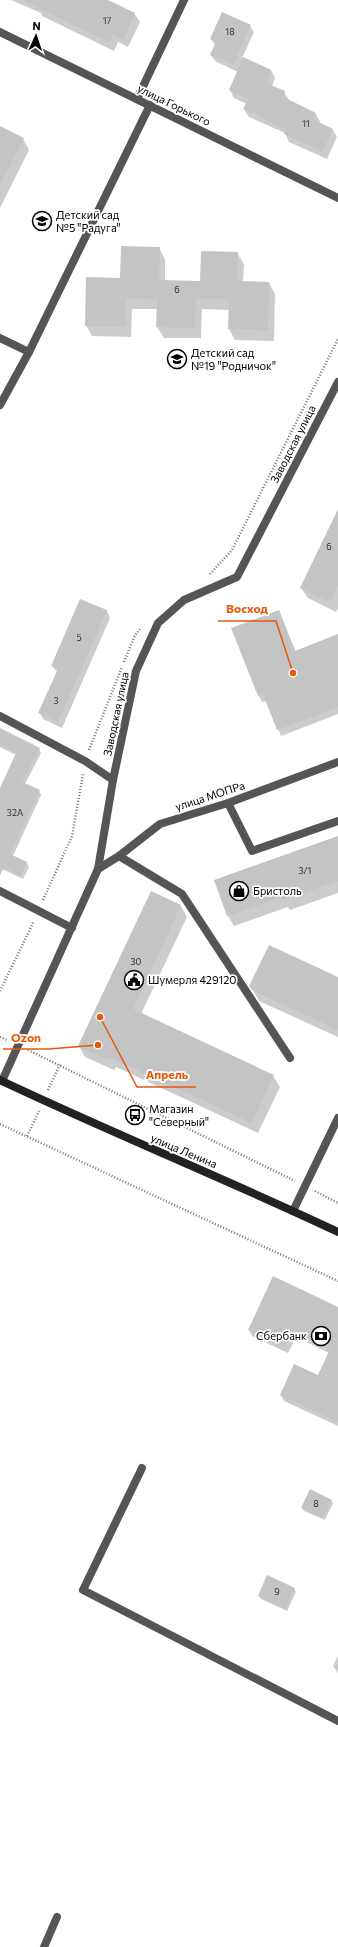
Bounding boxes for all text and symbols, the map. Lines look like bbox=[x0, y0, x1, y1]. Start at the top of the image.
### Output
house number: 17 bbox=[103, 15, 112, 26]
north arrow bbox=[16, 16, 56, 56]
text: N bbox=[32, 19, 41, 32]
house number: 18 bbox=[225, 26, 235, 37]
street label: улица Горького bbox=[136, 81, 213, 128]
house number: 11 bbox=[302, 118, 310, 129]
place label: Детский сад №5 "Радуга" bbox=[56, 208, 121, 234]
school or university icon: Детский сад №5 "Радуга" bbox=[31, 210, 53, 232]
house number: 6 bbox=[174, 284, 180, 295]
place label: Детский сад №19 "Родничок" bbox=[191, 346, 276, 372]
school or university icon: Детский сад №19 "Родничок" bbox=[166, 348, 188, 370]
street label: Заводская улица bbox=[267, 403, 318, 485]
house number: 6 bbox=[326, 541, 332, 552]
callout: Восход bbox=[218, 597, 276, 621]
text: Восход bbox=[226, 601, 269, 615]
house number: 5 bbox=[76, 632, 82, 643]
street label: Заводская улица bbox=[100, 671, 131, 757]
house number: 3 bbox=[53, 695, 59, 706]
street label: улица МОПРа bbox=[173, 778, 246, 813]
house number: 32А bbox=[7, 807, 23, 818]
house number: 3/1 bbox=[299, 865, 311, 876]
shop icon: Бристоль bbox=[228, 880, 250, 902]
place label: Бристоль bbox=[253, 884, 302, 897]
house number: 30 bbox=[130, 956, 142, 967]
public building icon: Шумерля 429120 bbox=[123, 969, 145, 991]
place label: Шумерля 429120 bbox=[148, 973, 237, 986]
callout: Ozon bbox=[3, 1025, 49, 1049]
text: Ozon bbox=[11, 1030, 41, 1044]
callout: Апрель bbox=[137, 1063, 196, 1087]
text: Апрель bbox=[146, 1067, 189, 1081]
place label: Магазин "Северный" bbox=[149, 1102, 209, 1128]
bus stop icon: Магазин "Северный" bbox=[124, 1104, 146, 1126]
street label: улица Ленина bbox=[149, 1131, 219, 1170]
bank icon: Сбербанк bbox=[310, 1325, 332, 1347]
place label: Сбербанк bbox=[256, 1329, 307, 1342]
house number: 8 bbox=[313, 1498, 319, 1509]
house number: 9 bbox=[274, 1586, 280, 1597]

